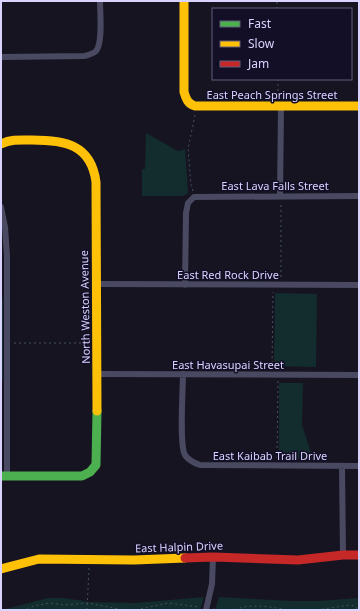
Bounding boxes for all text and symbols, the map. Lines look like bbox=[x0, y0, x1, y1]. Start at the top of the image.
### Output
legend bbox=[212, 8, 352, 80]
text: Fast bbox=[248, 15, 272, 32]
text: Slow bbox=[248, 35, 275, 52]
text: Jam bbox=[247, 55, 269, 72]
street label: East Peach Springs Street bbox=[207, 87, 337, 102]
street label: East Lava Falls Street bbox=[221, 178, 329, 193]
street label: North Weston Avenue bbox=[76, 250, 93, 364]
street label: East Red Rock Drive bbox=[177, 267, 279, 282]
street label: East Havasupai Street bbox=[172, 357, 284, 372]
street label: East Kaibab Trail Drive bbox=[213, 448, 327, 463]
street label: East Halpin Drive bbox=[135, 537, 223, 556]

